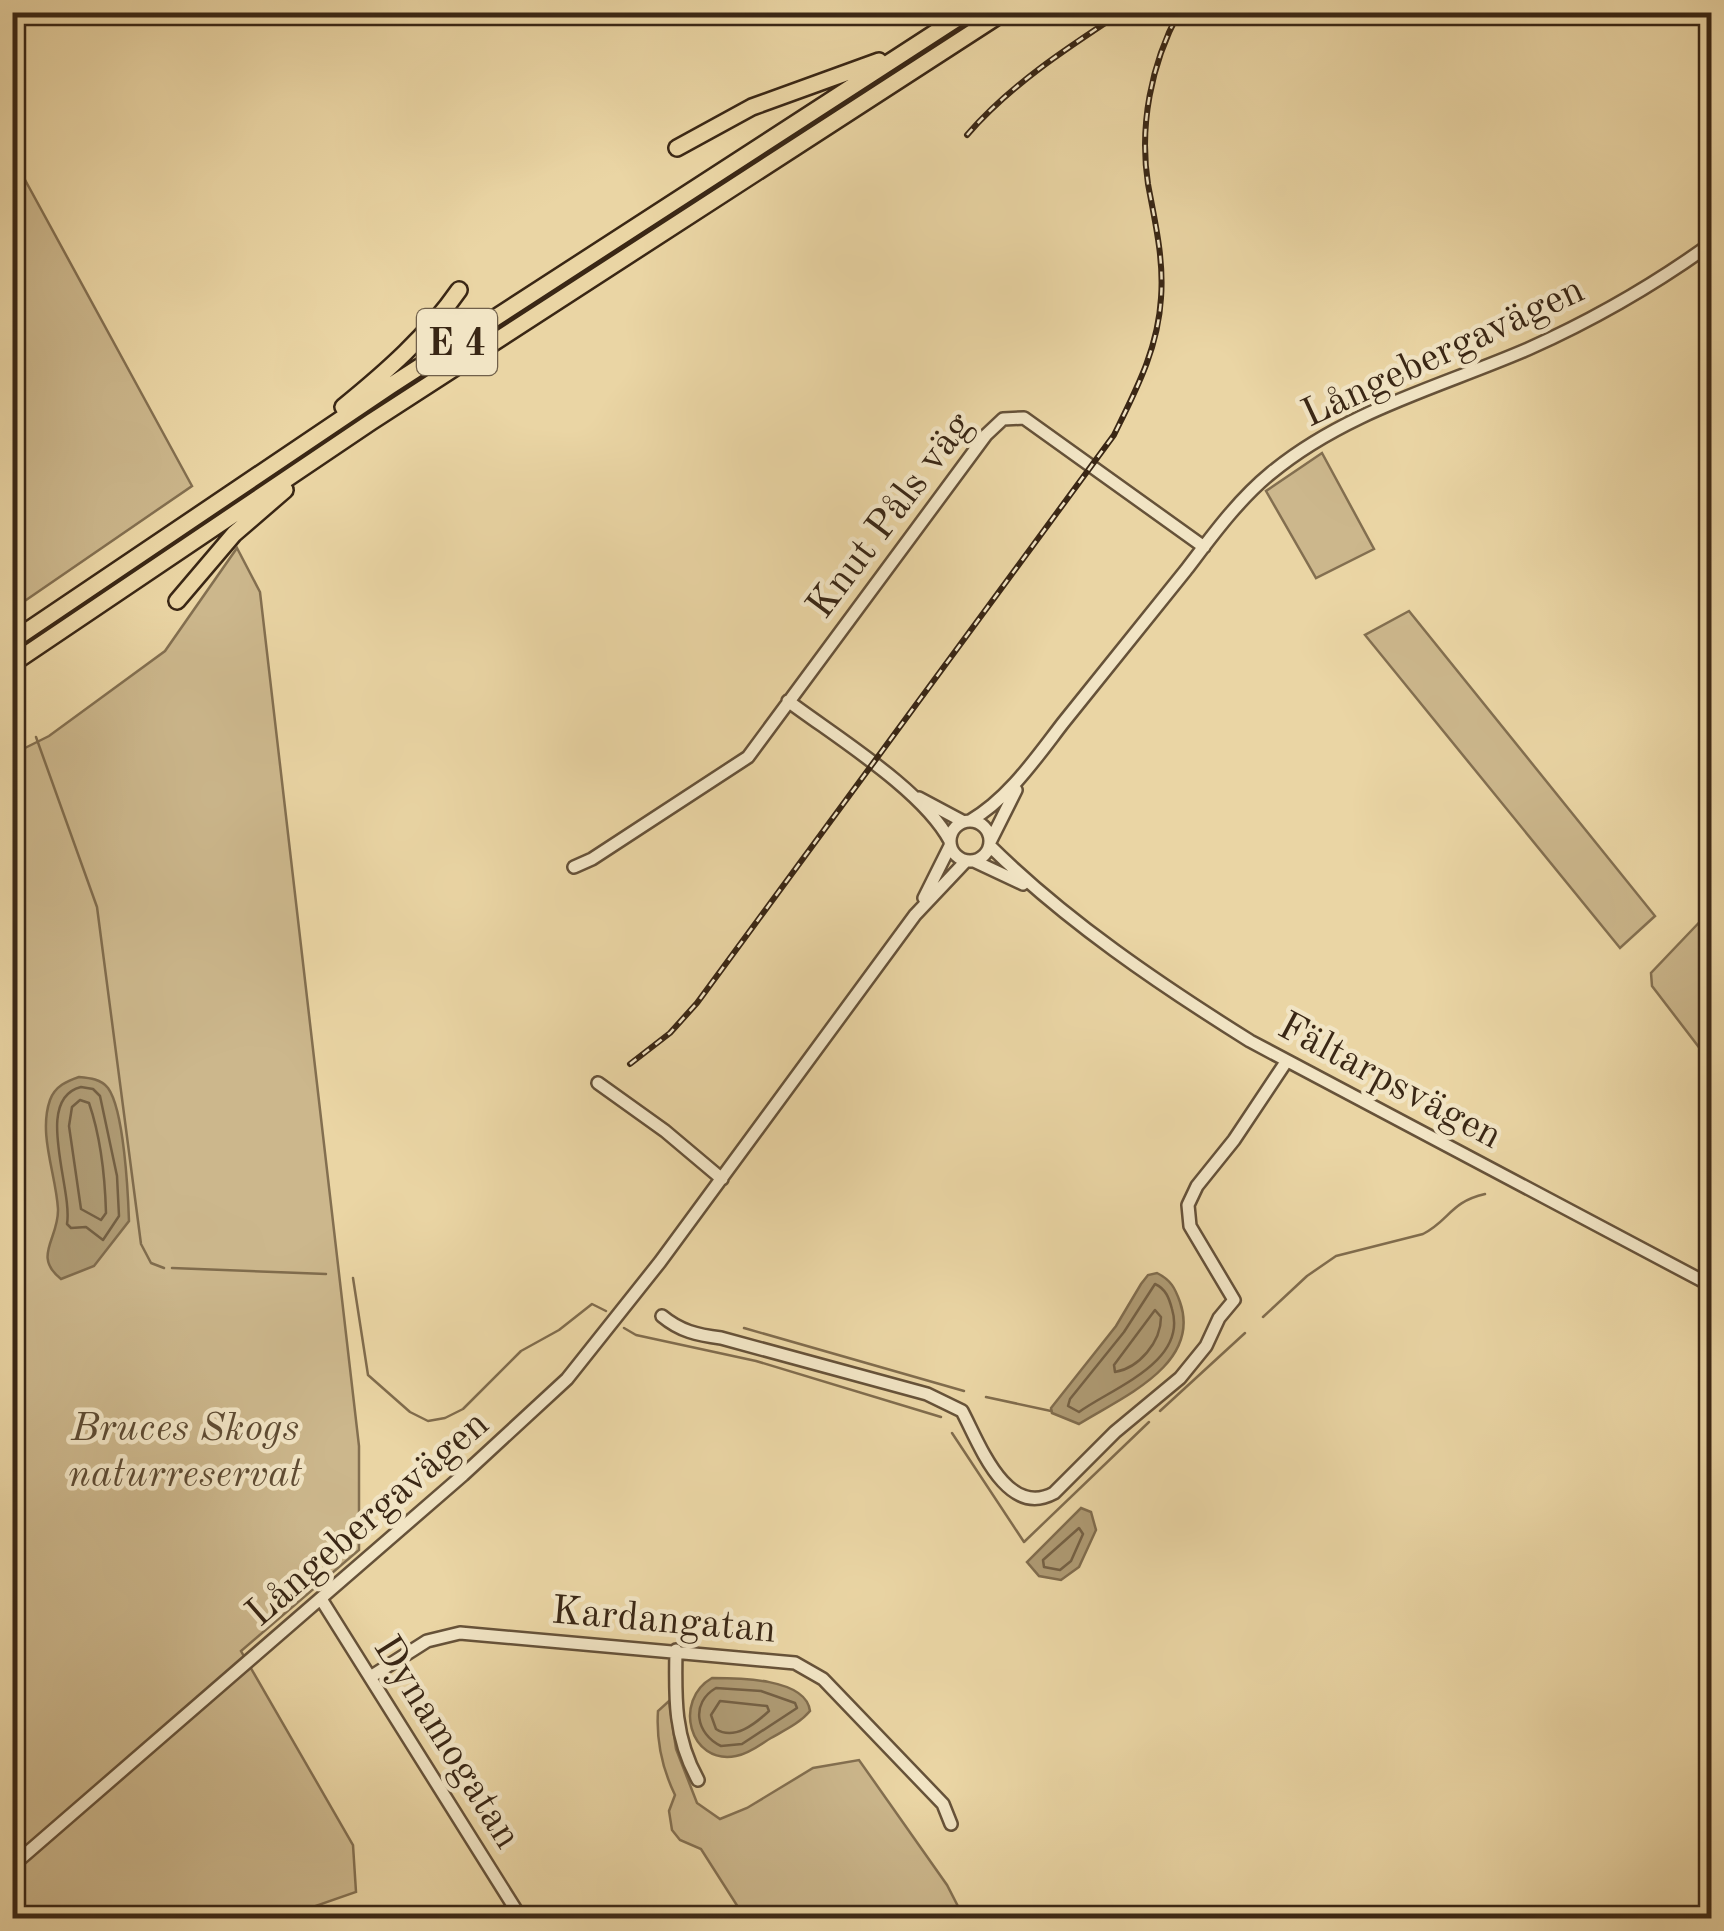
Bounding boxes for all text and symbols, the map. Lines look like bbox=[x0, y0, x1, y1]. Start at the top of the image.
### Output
street label: Långebergavägen bbox=[1297, 271, 1591, 436]
road number: E 4 bbox=[417, 309, 497, 375]
street label: Knut Påls väg bbox=[801, 406, 981, 627]
street label: Fältarpsvägen bbox=[1271, 1007, 1507, 1158]
street label: Långebergavägen bbox=[240, 1405, 497, 1636]
park label: Bruces Skogs naturreservat bbox=[68, 1410, 302, 1496]
street label: Kardangatan bbox=[550, 1592, 778, 1652]
street label: Dynamogatan bbox=[365, 1630, 527, 1856]

